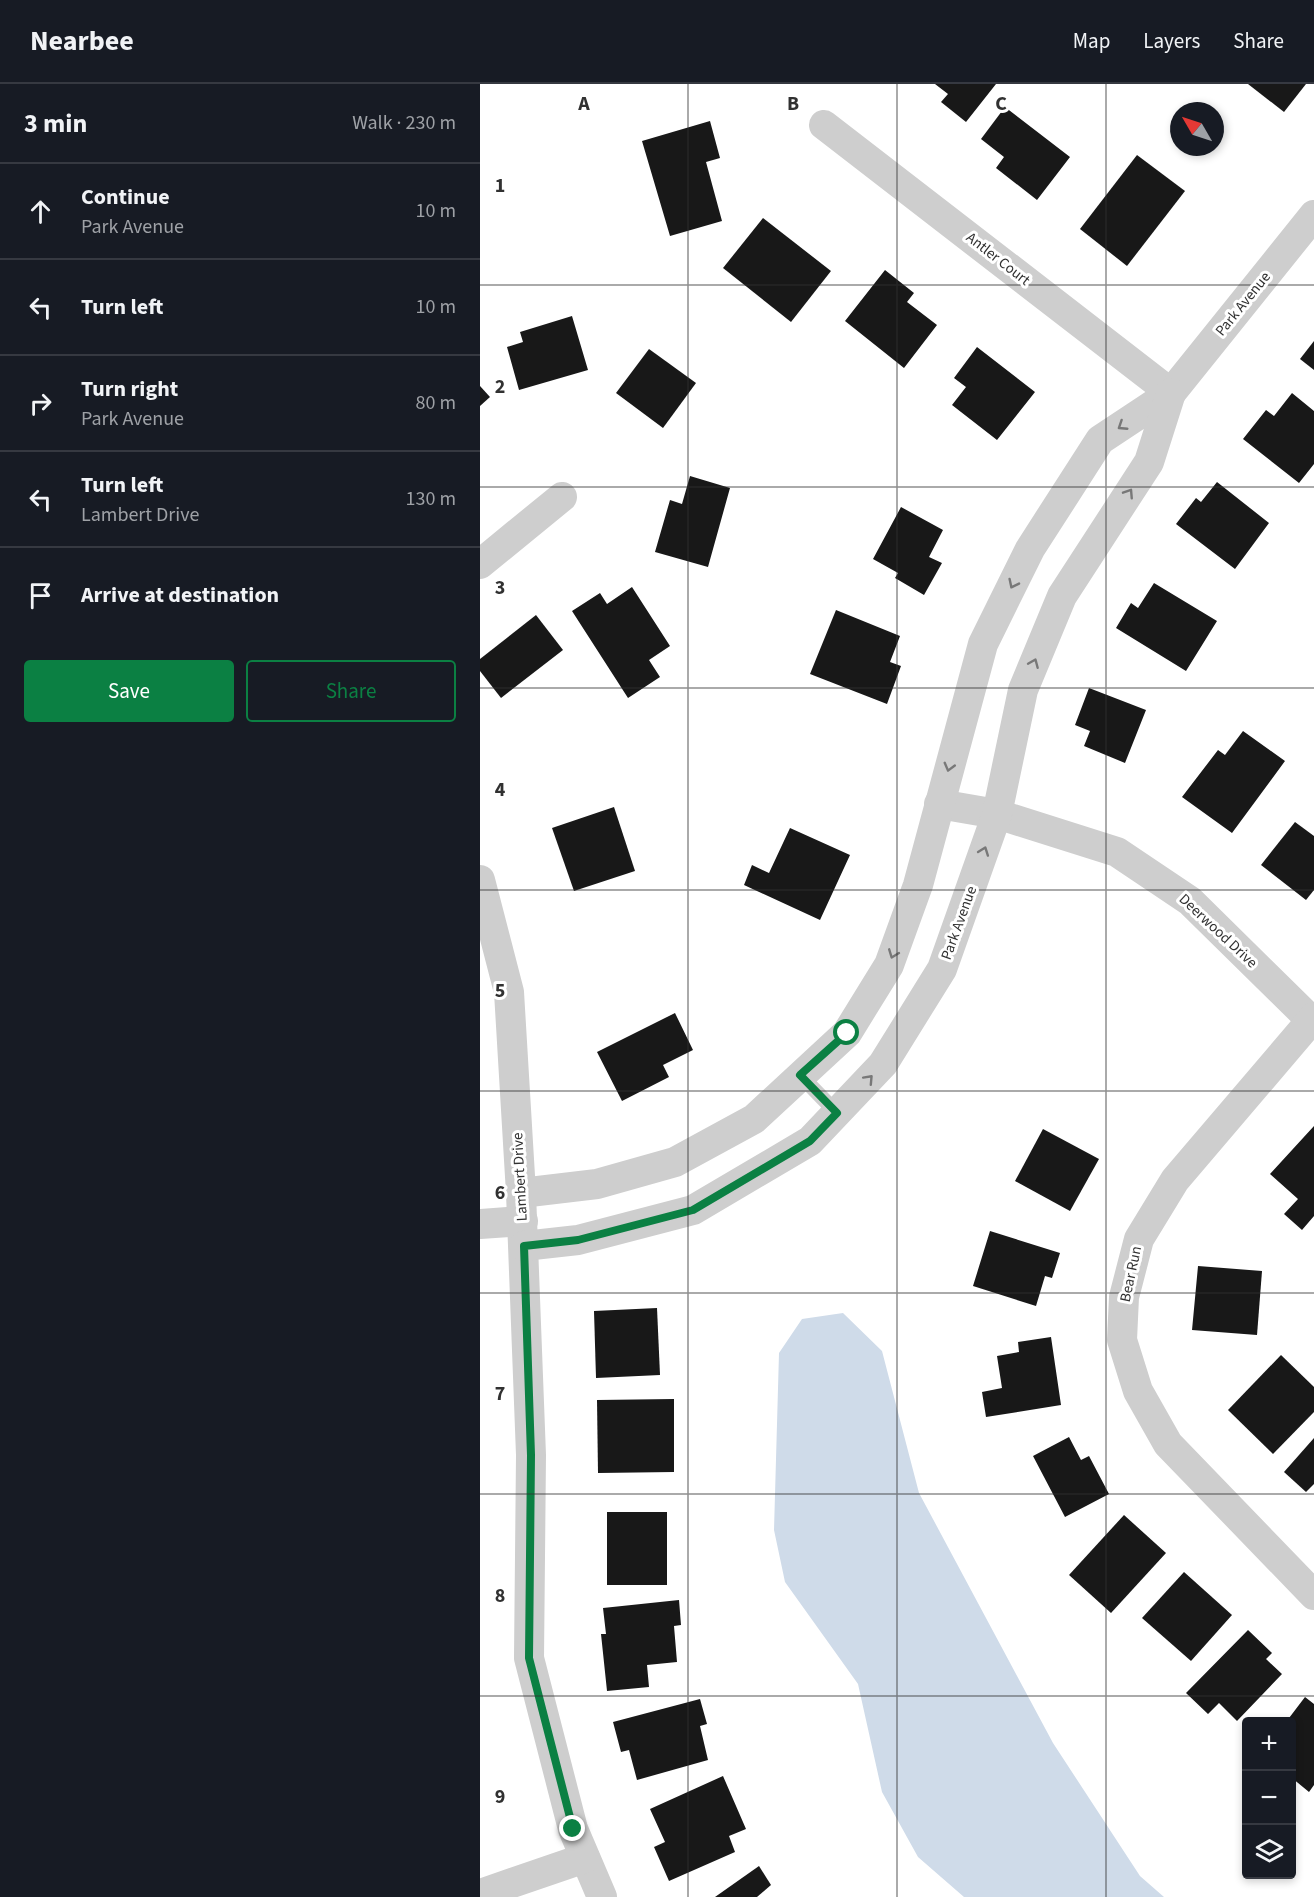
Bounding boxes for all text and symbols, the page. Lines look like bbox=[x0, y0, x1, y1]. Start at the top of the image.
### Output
text: Nearbee bbox=[30, 21, 134, 61]
text: Map bbox=[1073, 26, 1110, 56]
text: Layers bbox=[1143, 26, 1200, 56]
text: Share bbox=[1233, 26, 1284, 56]
text: A bbox=[577, 90, 590, 118]
text: B bbox=[787, 90, 799, 118]
text: C bbox=[995, 90, 1007, 118]
north arrow bbox=[1170, 102, 1224, 156]
text: 3 min bbox=[24, 105, 87, 142]
text: Walk · 230 m bbox=[352, 109, 456, 137]
text: 1 bbox=[495, 172, 505, 200]
text: Continue bbox=[81, 181, 170, 213]
icon: ahead bbox=[24, 195, 57, 228]
text: 10 m bbox=[416, 197, 456, 225]
text: Park Avenue bbox=[81, 213, 184, 241]
street label: Antler Court bbox=[962, 227, 1034, 291]
street label: Park Avenue bbox=[1211, 267, 1275, 341]
icon: left bbox=[24, 291, 57, 324]
text: Turn left bbox=[81, 291, 163, 323]
text: 10 m bbox=[416, 293, 456, 321]
text: Turn right bbox=[81, 373, 178, 405]
text: 2 bbox=[495, 373, 505, 401]
icon: right bbox=[24, 387, 57, 420]
text: 80 m bbox=[416, 389, 456, 417]
text: Park Avenue bbox=[81, 405, 184, 433]
one-way arrow bbox=[1118, 418, 1129, 429]
text: Turn left bbox=[81, 469, 163, 501]
icon: left bbox=[24, 483, 57, 516]
text: 130 m bbox=[406, 485, 456, 513]
one-way arrow bbox=[1121, 489, 1133, 499]
text: Lambert Drive bbox=[81, 501, 199, 529]
text: 3 bbox=[495, 574, 505, 602]
one-way arrow bbox=[1009, 578, 1020, 588]
icon: arrive bbox=[24, 579, 57, 612]
text: Arrive at destination bbox=[81, 579, 279, 611]
one-way arrow bbox=[1027, 658, 1039, 669]
button: Save bbox=[24, 660, 234, 722]
button: Share bbox=[246, 660, 456, 722]
one-way arrow bbox=[944, 762, 956, 772]
text: 4 bbox=[495, 776, 506, 804]
one-way arrow bbox=[977, 846, 990, 857]
street label: Park Avenue bbox=[936, 883, 982, 963]
street label: Deerwood Drive bbox=[1174, 889, 1262, 973]
one-way arrow bbox=[887, 948, 900, 959]
text: 5 bbox=[495, 977, 505, 1005]
route start bbox=[833, 1019, 859, 1045]
one-way arrow bbox=[862, 1075, 873, 1086]
street label: Lambert Drive bbox=[507, 1132, 533, 1222]
text: 6 bbox=[495, 1179, 505, 1207]
street label: Bear Run bbox=[1115, 1244, 1147, 1304]
text: 7 bbox=[495, 1380, 505, 1408]
text: 8 bbox=[495, 1582, 505, 1610]
map controls bbox=[1242, 1717, 1296, 1879]
button: + bbox=[1242, 1717, 1296, 1771]
button: − bbox=[1242, 1771, 1296, 1825]
text: 9 bbox=[495, 1783, 505, 1811]
route end bbox=[559, 1815, 585, 1841]
button: layers bbox=[1242, 1825, 1296, 1879]

